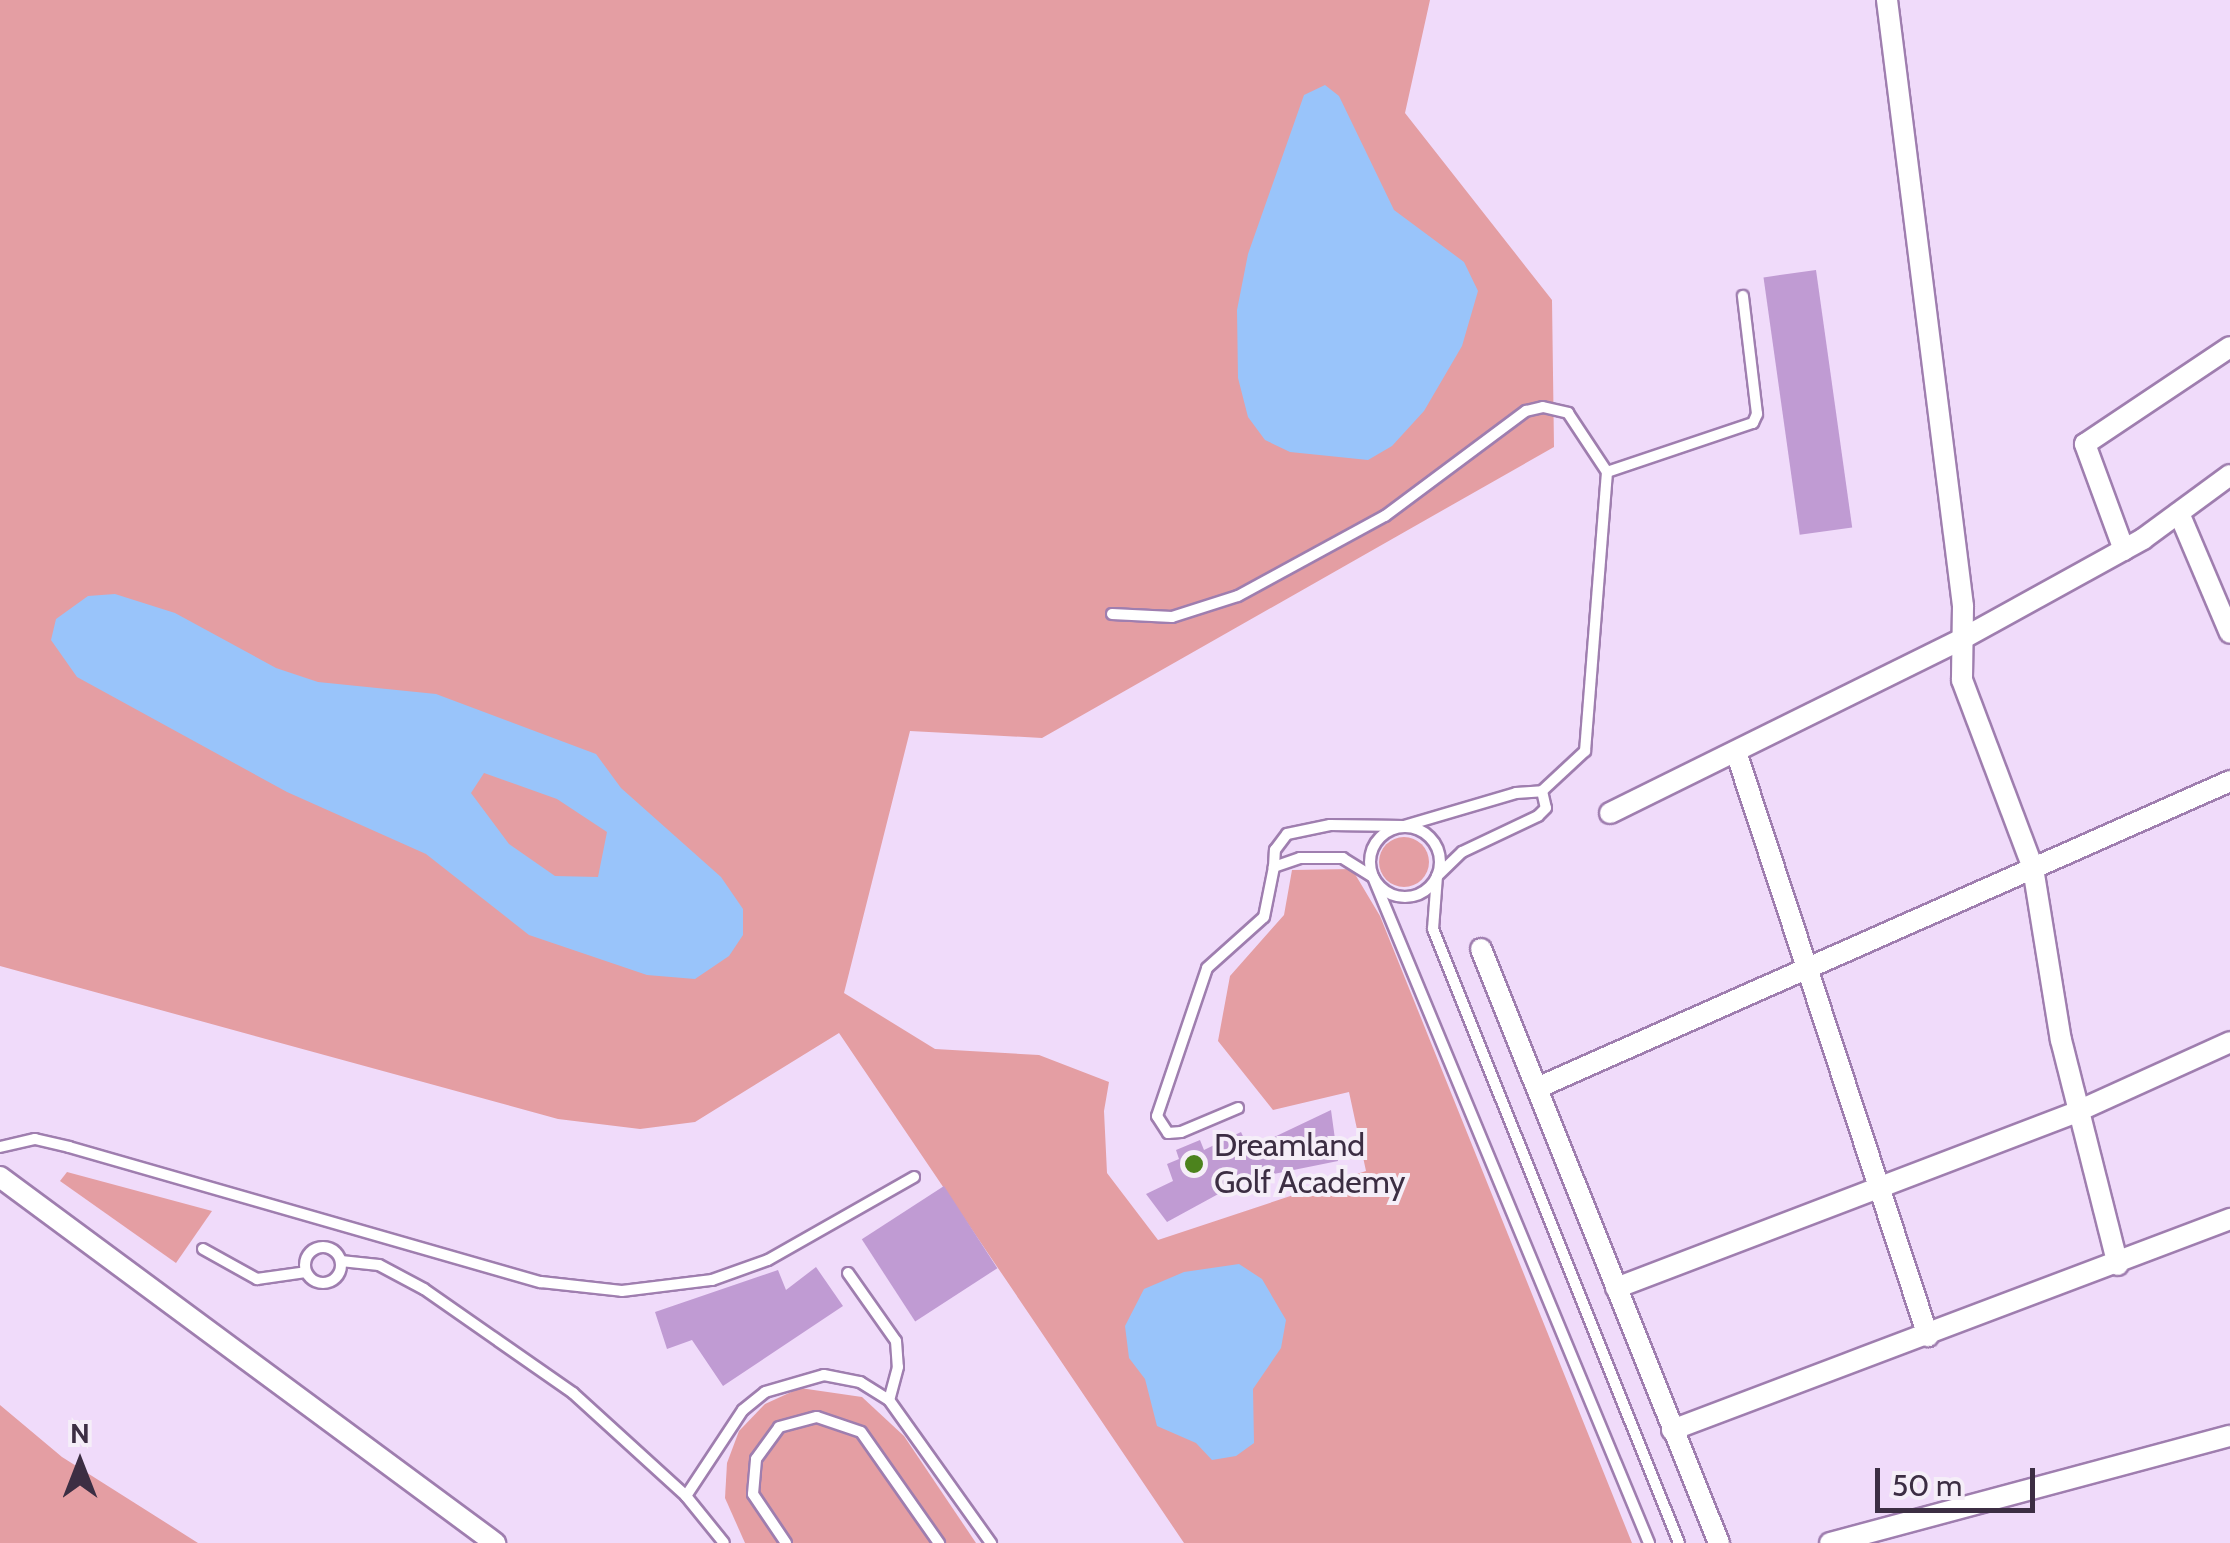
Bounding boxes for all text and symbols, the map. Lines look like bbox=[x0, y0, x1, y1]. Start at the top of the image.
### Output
place label: Dreamland Golf Academy bbox=[1214, 1127, 1405, 1202]
marker: Dreamland Golf Academy bbox=[1183, 1153, 1205, 1175]
north arrow bbox=[30, 1413, 130, 1513]
text: N bbox=[70, 1416, 90, 1450]
scale bar bbox=[1880, 1448, 2040, 1510]
text: 50 m bbox=[1892, 1467, 1962, 1504]

